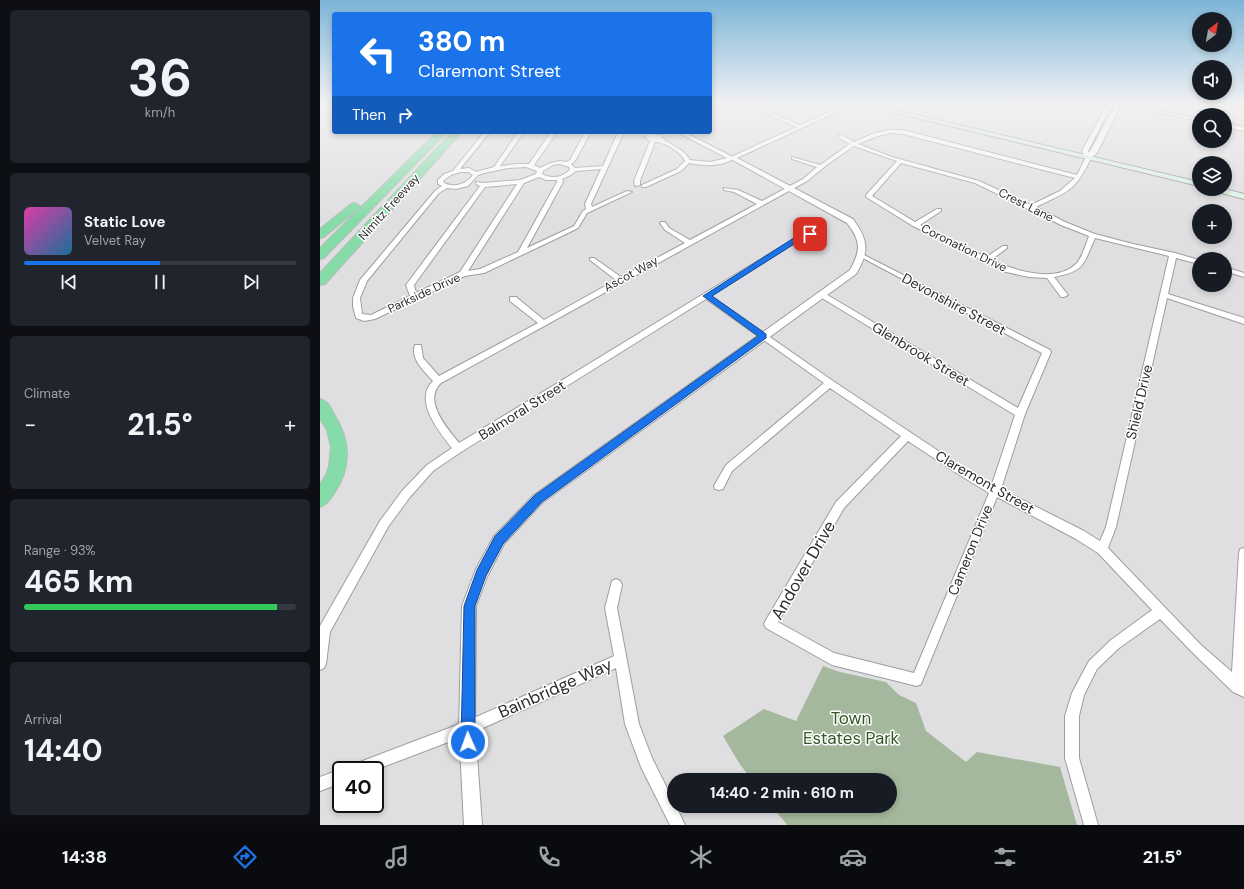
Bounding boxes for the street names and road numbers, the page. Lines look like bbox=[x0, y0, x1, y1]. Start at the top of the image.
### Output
street label: Nimitz Freeway bbox=[355, 170, 423, 244]
street label: Crest Lane bbox=[996, 184, 1056, 226]
street label: Coronation Drive bbox=[918, 220, 1010, 276]
street label: Ascot Way bbox=[601, 252, 661, 295]
street label: Parkside Drive bbox=[385, 269, 463, 317]
street label: Devonshire Street bbox=[899, 269, 1009, 339]
street label: Glenbrook Street bbox=[869, 318, 973, 390]
street label: Shield Drive bbox=[1122, 363, 1156, 441]
street label: Balmoral Street bbox=[475, 376, 569, 444]
street label: Claremont Street bbox=[932, 446, 1038, 518]
street label: Cameron Drive bbox=[944, 502, 996, 598]
street label: Andover Drive bbox=[766, 517, 840, 623]
street label: Bainbridge Way bbox=[495, 653, 616, 723]

